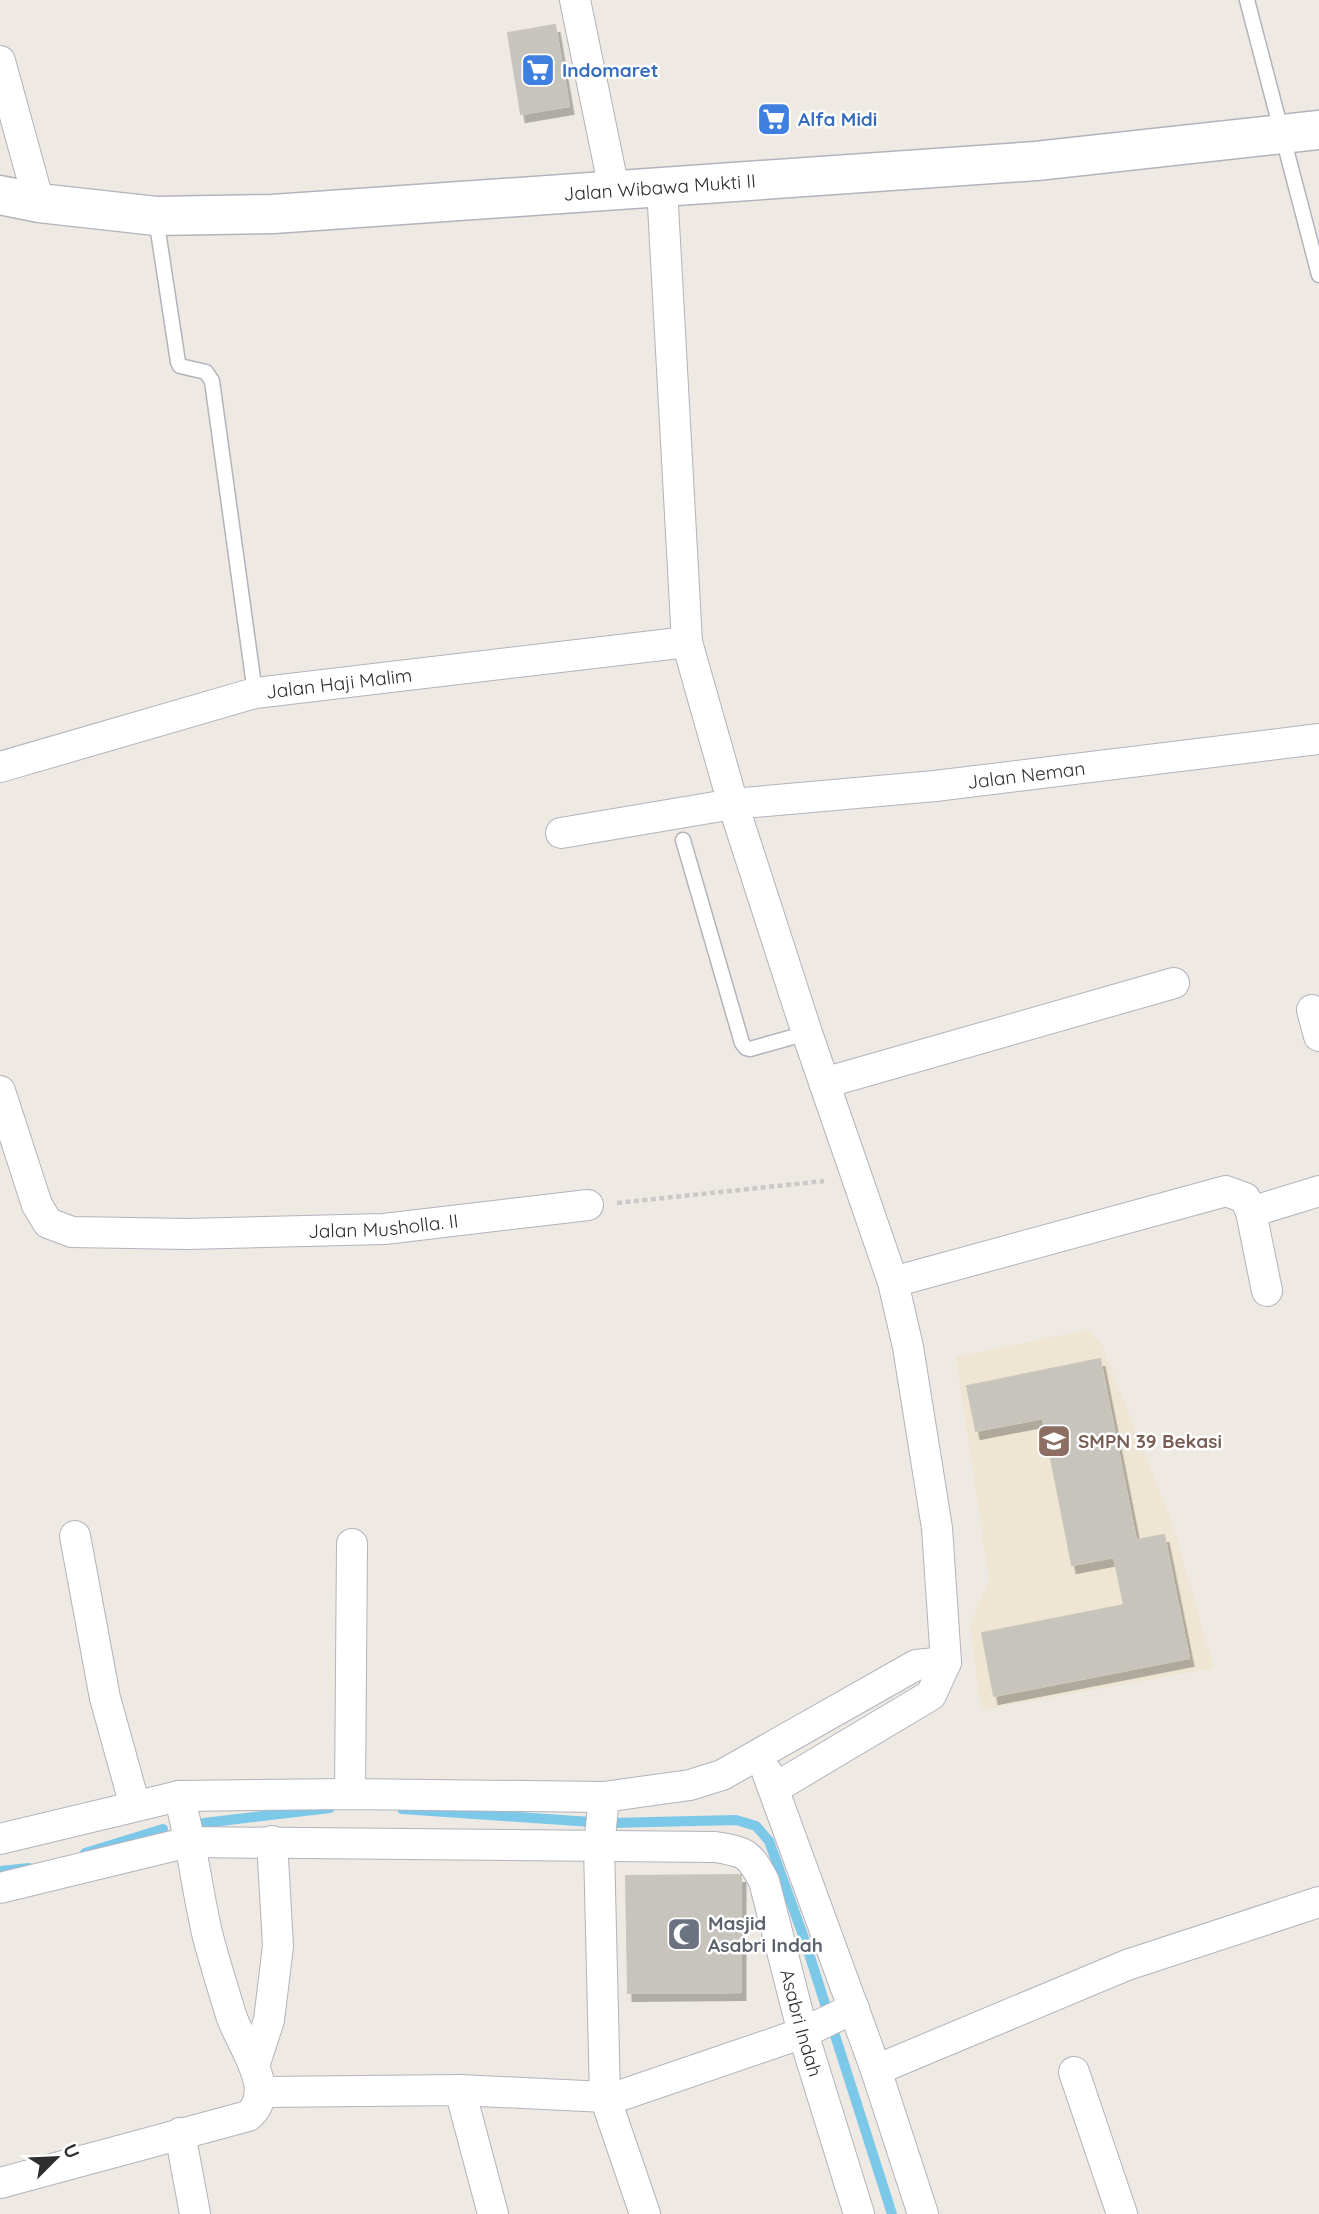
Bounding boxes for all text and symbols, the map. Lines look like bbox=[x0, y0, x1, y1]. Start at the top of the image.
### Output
supermarket icon: Indomaret bbox=[519, 51, 557, 89]
place label: Indomaret bbox=[562, 58, 659, 82]
supermarket icon: Alfa Midi bbox=[755, 100, 793, 138]
place label: Alfa Midi bbox=[798, 107, 877, 131]
street label: Jalan Wibawa Mukti II bbox=[562, 168, 757, 206]
street label: Jalan Haji Malim bbox=[264, 663, 413, 704]
street label: Jalan Neman bbox=[966, 756, 1087, 794]
street label: Jalan Musholla. II bbox=[308, 1208, 460, 1243]
school or university icon: SMPN 39 Bekasi bbox=[1035, 1422, 1073, 1460]
place label: SMPN 39 Bekasi bbox=[1078, 1429, 1222, 1453]
place label: Masjid Asabri Indah bbox=[708, 1911, 823, 1957]
mosque icon: Masjid Asabri Indah bbox=[665, 1915, 703, 1953]
street label: Asabri Indah bbox=[775, 1967, 828, 2080]
north arrow bbox=[21, 2123, 91, 2193]
text: U bbox=[58, 2140, 85, 2162]

